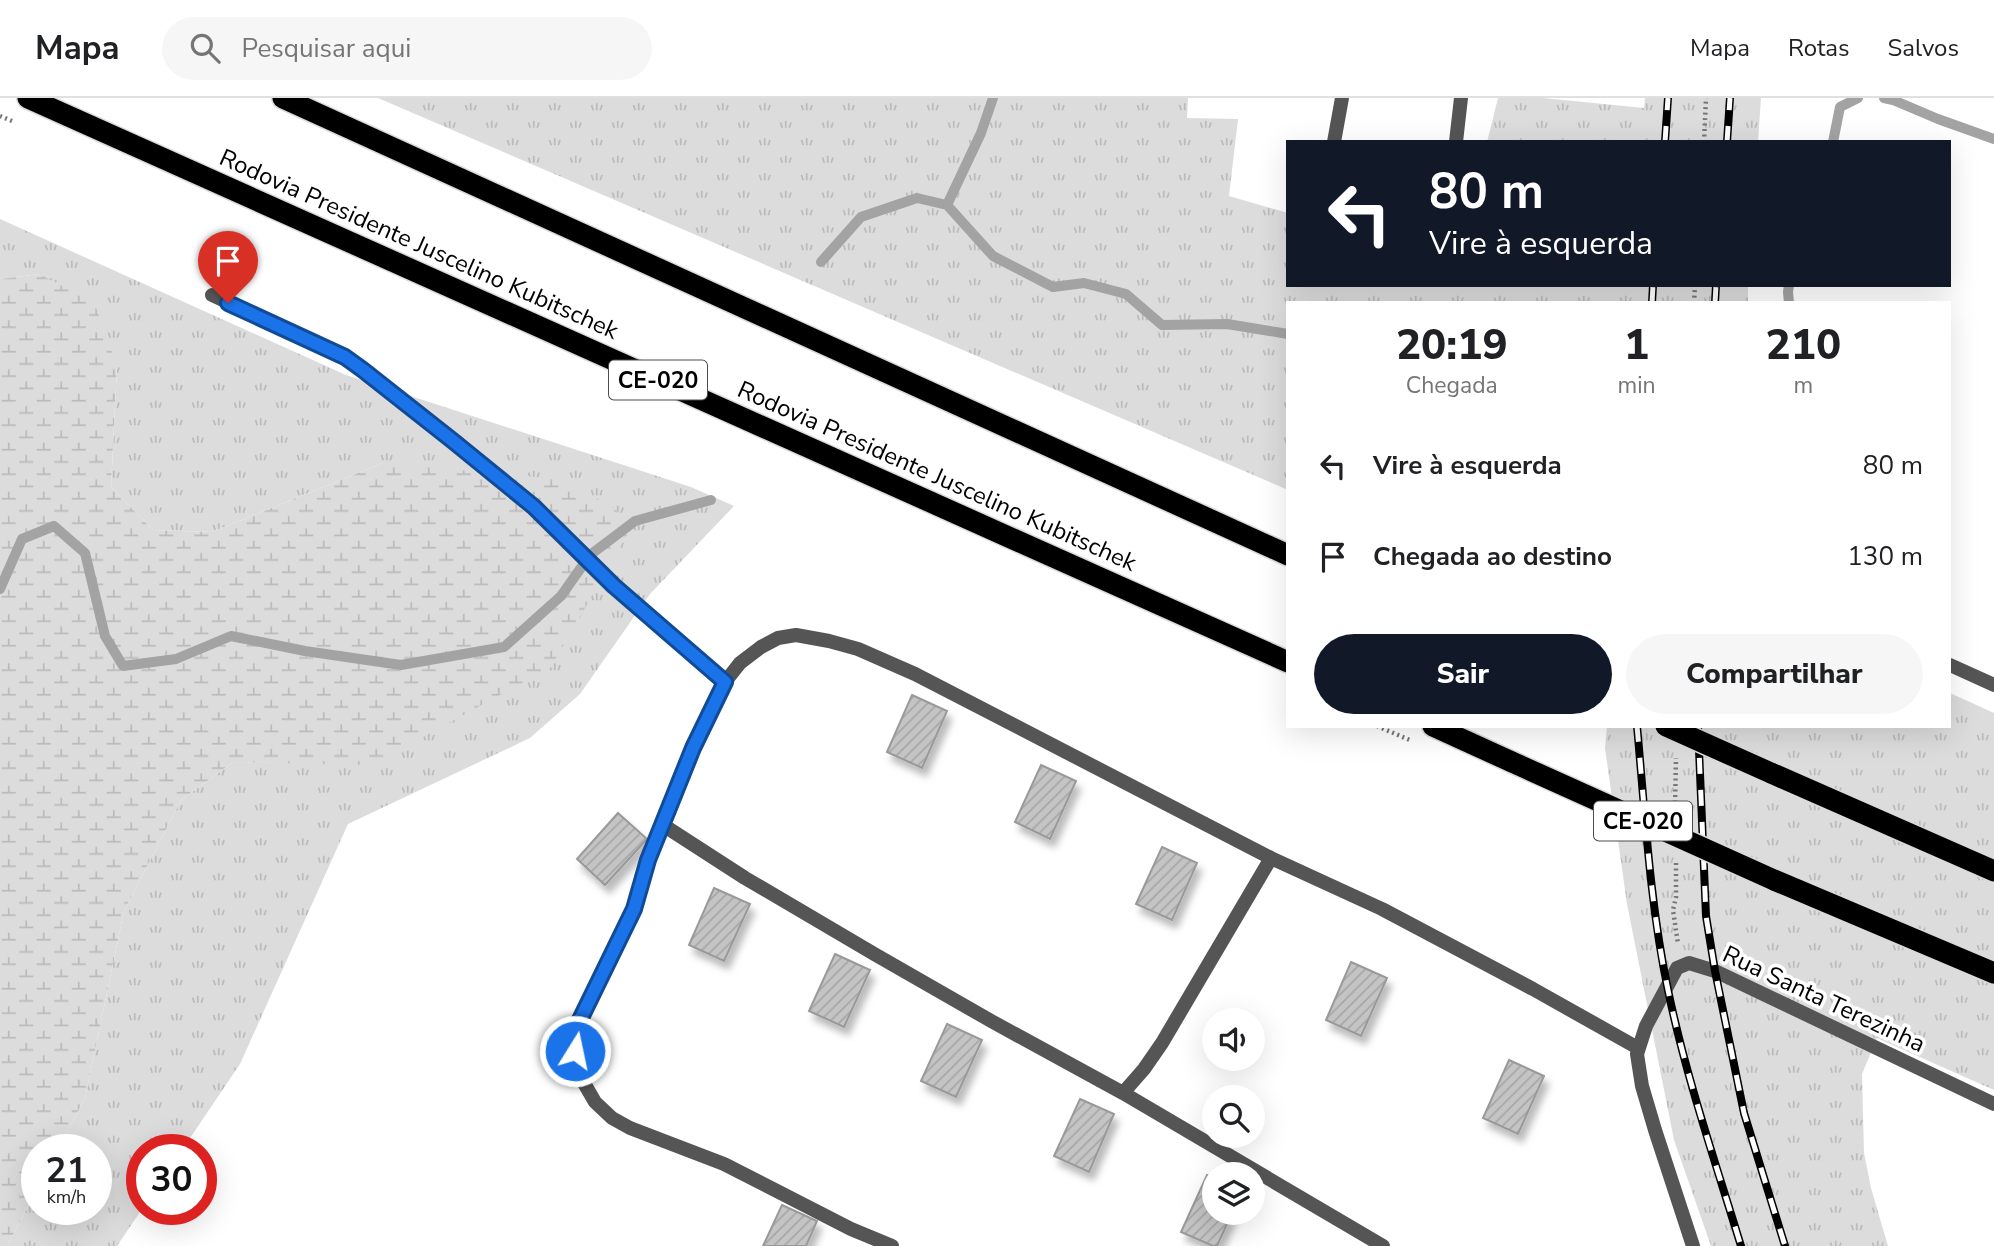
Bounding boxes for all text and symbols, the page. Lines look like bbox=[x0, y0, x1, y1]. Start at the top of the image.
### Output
search box bbox=[162, 17, 652, 80]
text: Mapa bbox=[35, 26, 120, 71]
icon: search bbox=[186, 29, 224, 67]
text: Pesquisar aqui bbox=[242, 31, 411, 66]
text: Mapa bbox=[1690, 32, 1750, 64]
text: Rotas bbox=[1788, 32, 1850, 64]
text: Salvos bbox=[1888, 32, 1959, 64]
street label: Rodovia Presidente Juscelino Kubitschek bbox=[214, 141, 624, 347]
text: 80 m bbox=[1429, 158, 1544, 225]
icon: left bbox=[1314, 168, 1405, 259]
text: Vire à esquerda bbox=[1429, 222, 1653, 265]
pin bbox=[198, 231, 258, 303]
icon: arrive bbox=[209, 242, 247, 280]
text: 20:19 bbox=[1396, 317, 1508, 374]
text: 1 bbox=[1624, 317, 1649, 374]
text: 210 bbox=[1766, 317, 1841, 374]
road number: CE-020 bbox=[609, 360, 707, 400]
text: Chegada bbox=[1406, 370, 1498, 401]
text: min bbox=[1618, 370, 1656, 401]
text: m bbox=[1793, 370, 1813, 401]
street label: Rodovia Presidente Juscelino Kubitschek bbox=[732, 373, 1142, 579]
icon: left bbox=[1314, 447, 1352, 485]
text: Vire à esquerda bbox=[1373, 448, 1562, 483]
text: 80 m bbox=[1863, 448, 1923, 483]
icon: arrive bbox=[1314, 538, 1352, 576]
text: Chegada ao destino bbox=[1373, 539, 1612, 574]
text: 130 m bbox=[1847, 539, 1923, 574]
button: Sair bbox=[1314, 634, 1612, 714]
button: Compartilhar bbox=[1626, 634, 1923, 714]
road number: CE-020 bbox=[1594, 802, 1692, 841]
street label: Rua Santa Terezinha bbox=[1718, 938, 1930, 1060]
map controls bbox=[1202, 1008, 1265, 1225]
button: sound bbox=[1202, 1008, 1265, 1071]
position arrow bbox=[538, 1014, 612, 1088]
button: search bbox=[1202, 1085, 1265, 1148]
speed limit sign: 30 bbox=[126, 1134, 217, 1225]
text: 21 bbox=[45, 1147, 88, 1194]
button: layers bbox=[1202, 1162, 1265, 1225]
text: km/h bbox=[47, 1185, 86, 1209]

